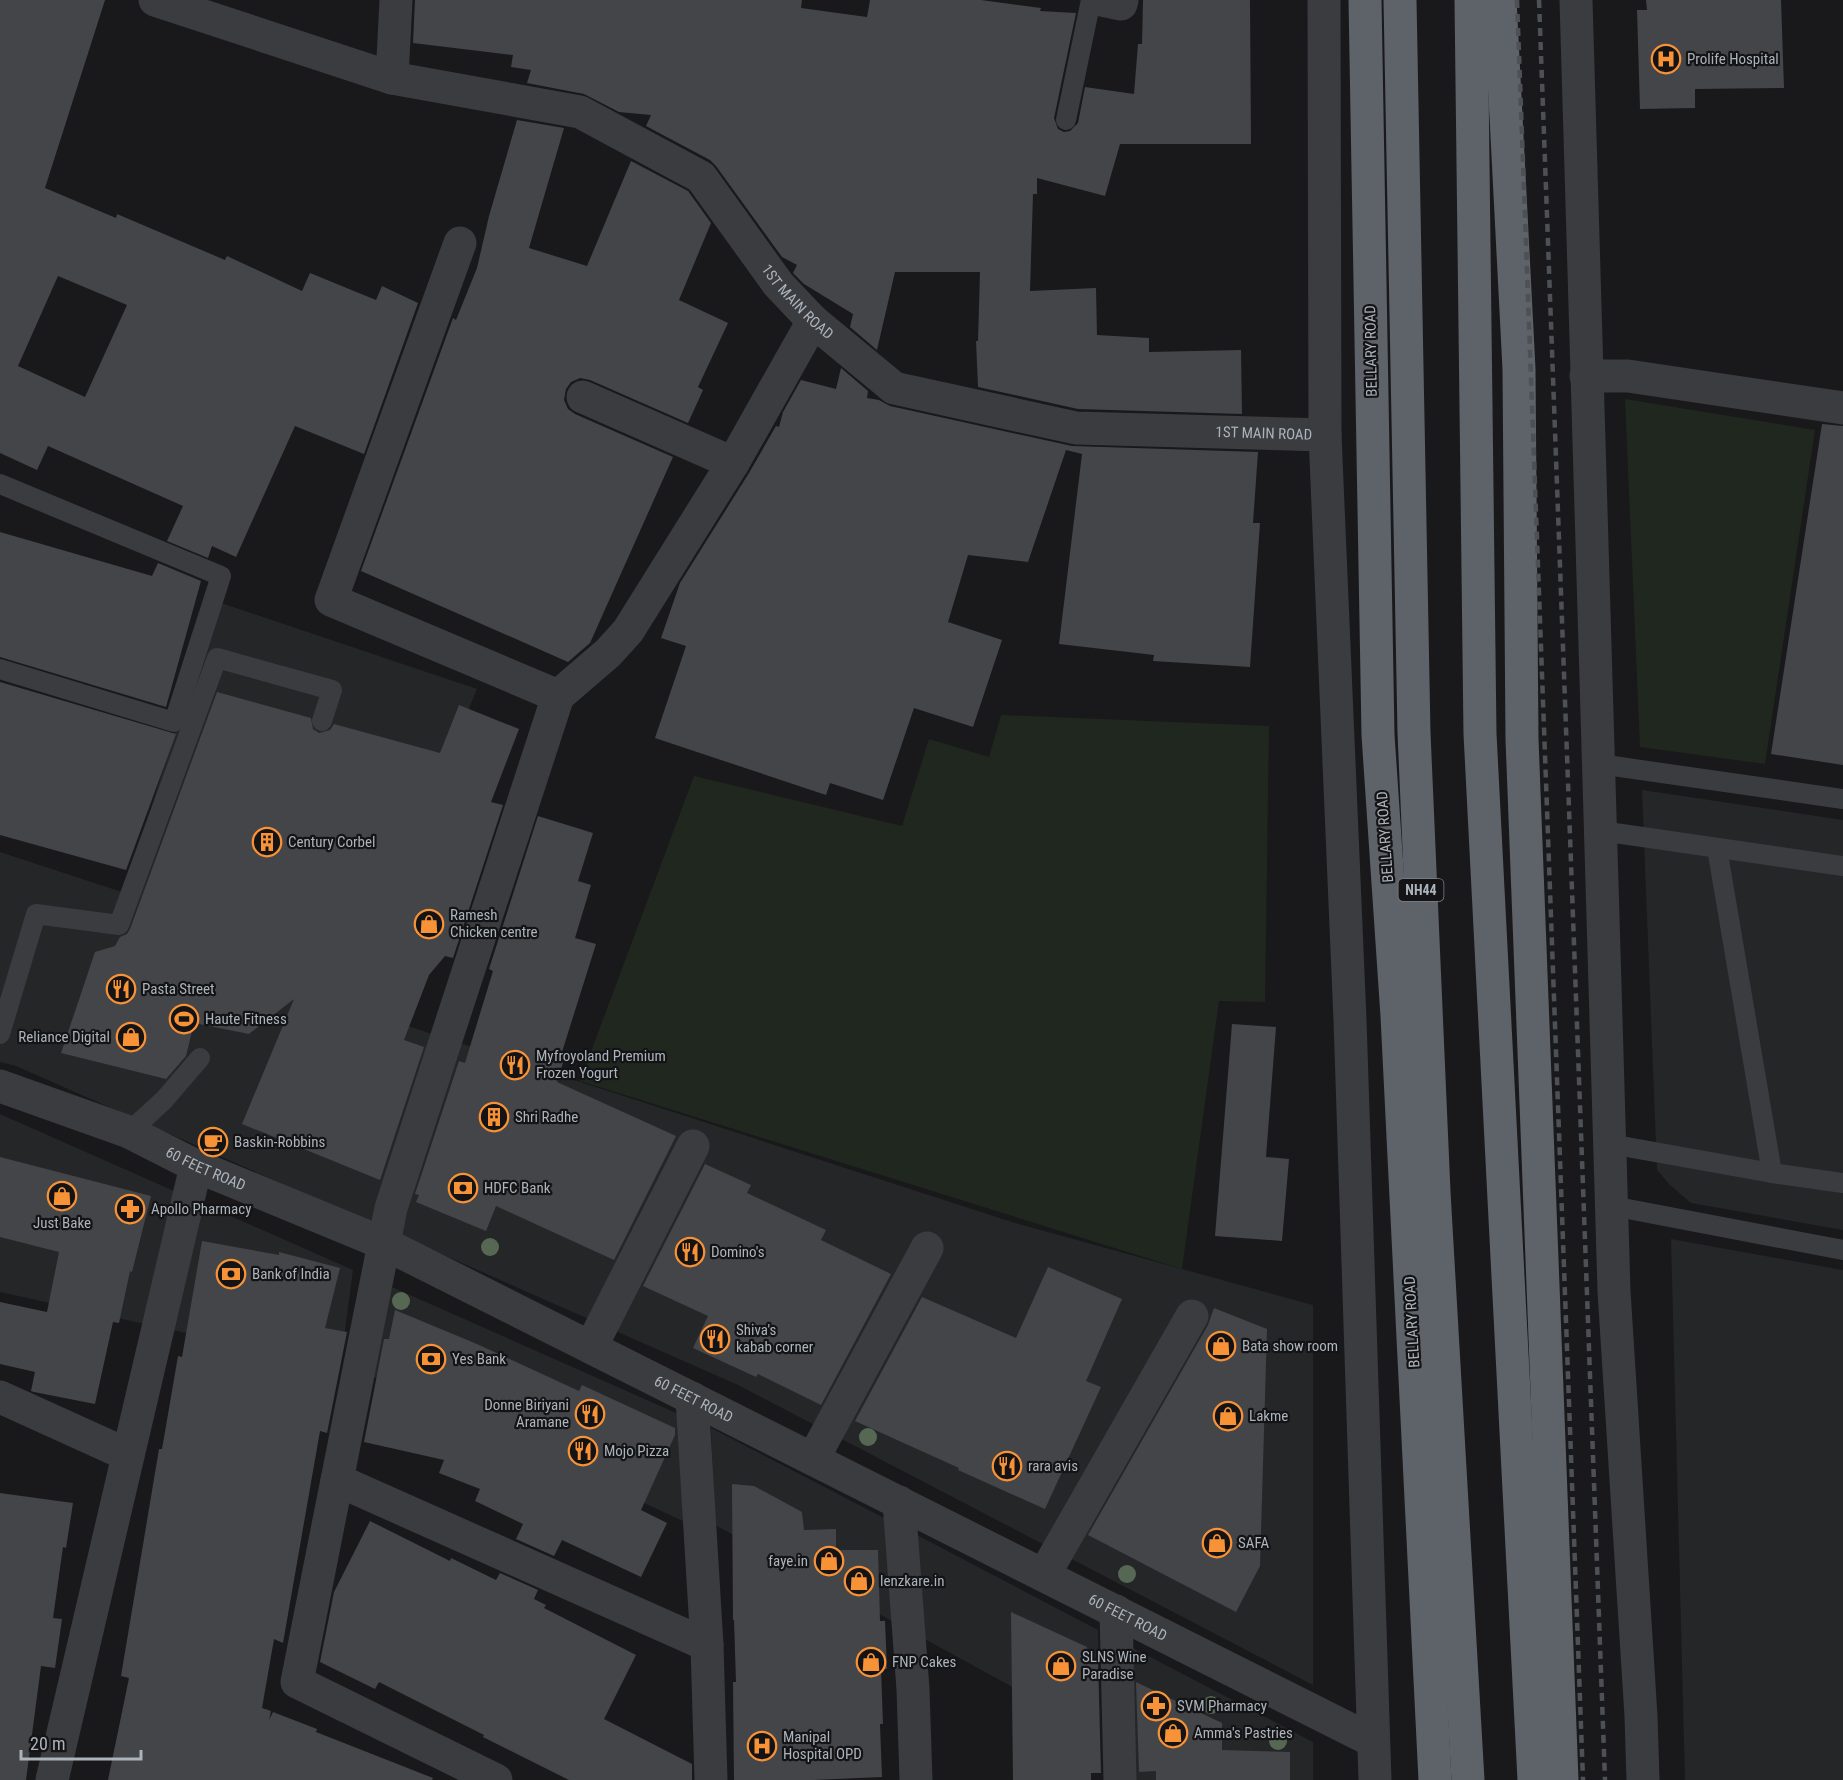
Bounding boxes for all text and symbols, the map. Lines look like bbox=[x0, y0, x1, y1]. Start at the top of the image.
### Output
hospital icon: Prolife Hospital bbox=[1650, 43, 1682, 75]
place label: Prolife Hospital bbox=[1687, 50, 1779, 68]
street label: 1ST MAIN ROAD bbox=[758, 261, 837, 343]
street label: BELLARY ROAD bbox=[1361, 305, 1381, 397]
street label: 1ST MAIN ROAD bbox=[1215, 423, 1312, 444]
street label: BELLARY ROAD bbox=[1373, 791, 1397, 883]
building icon: Century Corbel bbox=[251, 826, 283, 858]
place label: Century Corbel bbox=[288, 833, 375, 851]
road number: NH44 bbox=[1398, 879, 1444, 901]
place label: Ramesh Chicken centre bbox=[450, 906, 538, 941]
shop icon: Ramesh Chicken centre bbox=[413, 908, 445, 940]
restaurant icon: Pasta Street bbox=[105, 973, 137, 1005]
place label: Pasta Street bbox=[142, 980, 214, 998]
sports icon: Haute Fitness bbox=[168, 1003, 200, 1035]
place label: Haute Fitness bbox=[205, 1010, 287, 1028]
shop icon: Reliance Digital bbox=[115, 1021, 147, 1053]
place label: Reliance Digital bbox=[18, 1028, 110, 1046]
place label: Myfroyoland Premium Frozen Yogurt bbox=[536, 1047, 666, 1082]
restaurant icon: Myfroyoland Premium Frozen Yogurt bbox=[499, 1049, 531, 1081]
building icon: Shri Radhe bbox=[478, 1101, 510, 1133]
place label: Shri Radhe bbox=[515, 1108, 578, 1126]
cafe icon: Baskin-Robbins bbox=[197, 1126, 229, 1158]
place label: Baskin-Robbins bbox=[234, 1133, 325, 1151]
street label: 60 FEET ROAD bbox=[163, 1143, 248, 1194]
bank icon: HDFC Bank bbox=[447, 1172, 479, 1204]
place label: HDFC Bank bbox=[484, 1179, 551, 1197]
shop icon: Just Bake bbox=[46, 1180, 78, 1212]
pharmacy icon: Apollo Pharmacy bbox=[114, 1193, 146, 1225]
place label: Apollo Pharmacy bbox=[151, 1200, 251, 1218]
place label: Just Bake bbox=[33, 1214, 91, 1232]
restaurant icon: Domino's bbox=[674, 1236, 706, 1268]
place label: Domino's bbox=[711, 1243, 765, 1261]
bank icon: Bank of India bbox=[215, 1258, 247, 1290]
place label: Bank of India bbox=[252, 1265, 330, 1283]
street label: BELLARY ROAD bbox=[1401, 1276, 1423, 1368]
place label: Shiva's kabab corner bbox=[736, 1321, 814, 1356]
restaurant icon: Shiva's kabab corner bbox=[699, 1323, 731, 1355]
shop icon: Bata show room bbox=[1205, 1330, 1237, 1362]
place label: Bata show room bbox=[1242, 1337, 1338, 1355]
bank icon: Yes Bank bbox=[415, 1343, 447, 1375]
place label: Yes Bank bbox=[452, 1350, 506, 1368]
street label: 60 FEET ROAD bbox=[651, 1372, 736, 1427]
place label: Donne Biriyani Aramane bbox=[484, 1396, 569, 1431]
restaurant icon: Donne Biriyani Aramane bbox=[574, 1398, 606, 1430]
shop icon: Lakme bbox=[1212, 1400, 1244, 1432]
place label: Lakme bbox=[1249, 1407, 1288, 1425]
restaurant icon: Mojo Pizza bbox=[567, 1435, 599, 1467]
place label: Mojo Pizza bbox=[604, 1442, 669, 1460]
restaurant icon: rara avis bbox=[991, 1450, 1023, 1482]
place label: rara avis bbox=[1028, 1457, 1078, 1475]
shop icon: SAFA bbox=[1201, 1527, 1233, 1559]
place label: SAFA bbox=[1238, 1534, 1269, 1552]
shop icon: faye.in bbox=[813, 1545, 845, 1577]
place label: faye.in bbox=[768, 1552, 808, 1570]
shop icon: lenzkare.in bbox=[843, 1565, 875, 1597]
place label: lenzkare.in bbox=[880, 1572, 944, 1590]
street label: 60 FEET ROAD bbox=[1085, 1590, 1170, 1645]
shop icon: FNP Cakes bbox=[855, 1646, 887, 1678]
place label: SLNS Wine Paradise bbox=[1082, 1648, 1147, 1683]
shop icon: SLNS Wine Paradise bbox=[1045, 1650, 1077, 1682]
place label: FNP Cakes bbox=[892, 1653, 957, 1671]
pharmacy icon: SVM Pharmacy bbox=[1140, 1690, 1172, 1722]
place label: SVM Pharmacy bbox=[1177, 1697, 1267, 1715]
shop icon: Amma's Pastries bbox=[1157, 1717, 1189, 1749]
scale bar bbox=[21, 1723, 141, 1761]
place label: Amma's Pastries bbox=[1194, 1724, 1293, 1742]
place label: Manipal Hospital OPD bbox=[783, 1728, 862, 1763]
hospital icon: Manipal Hospital OPD bbox=[746, 1730, 778, 1762]
text: 20 m bbox=[30, 1733, 65, 1754]

